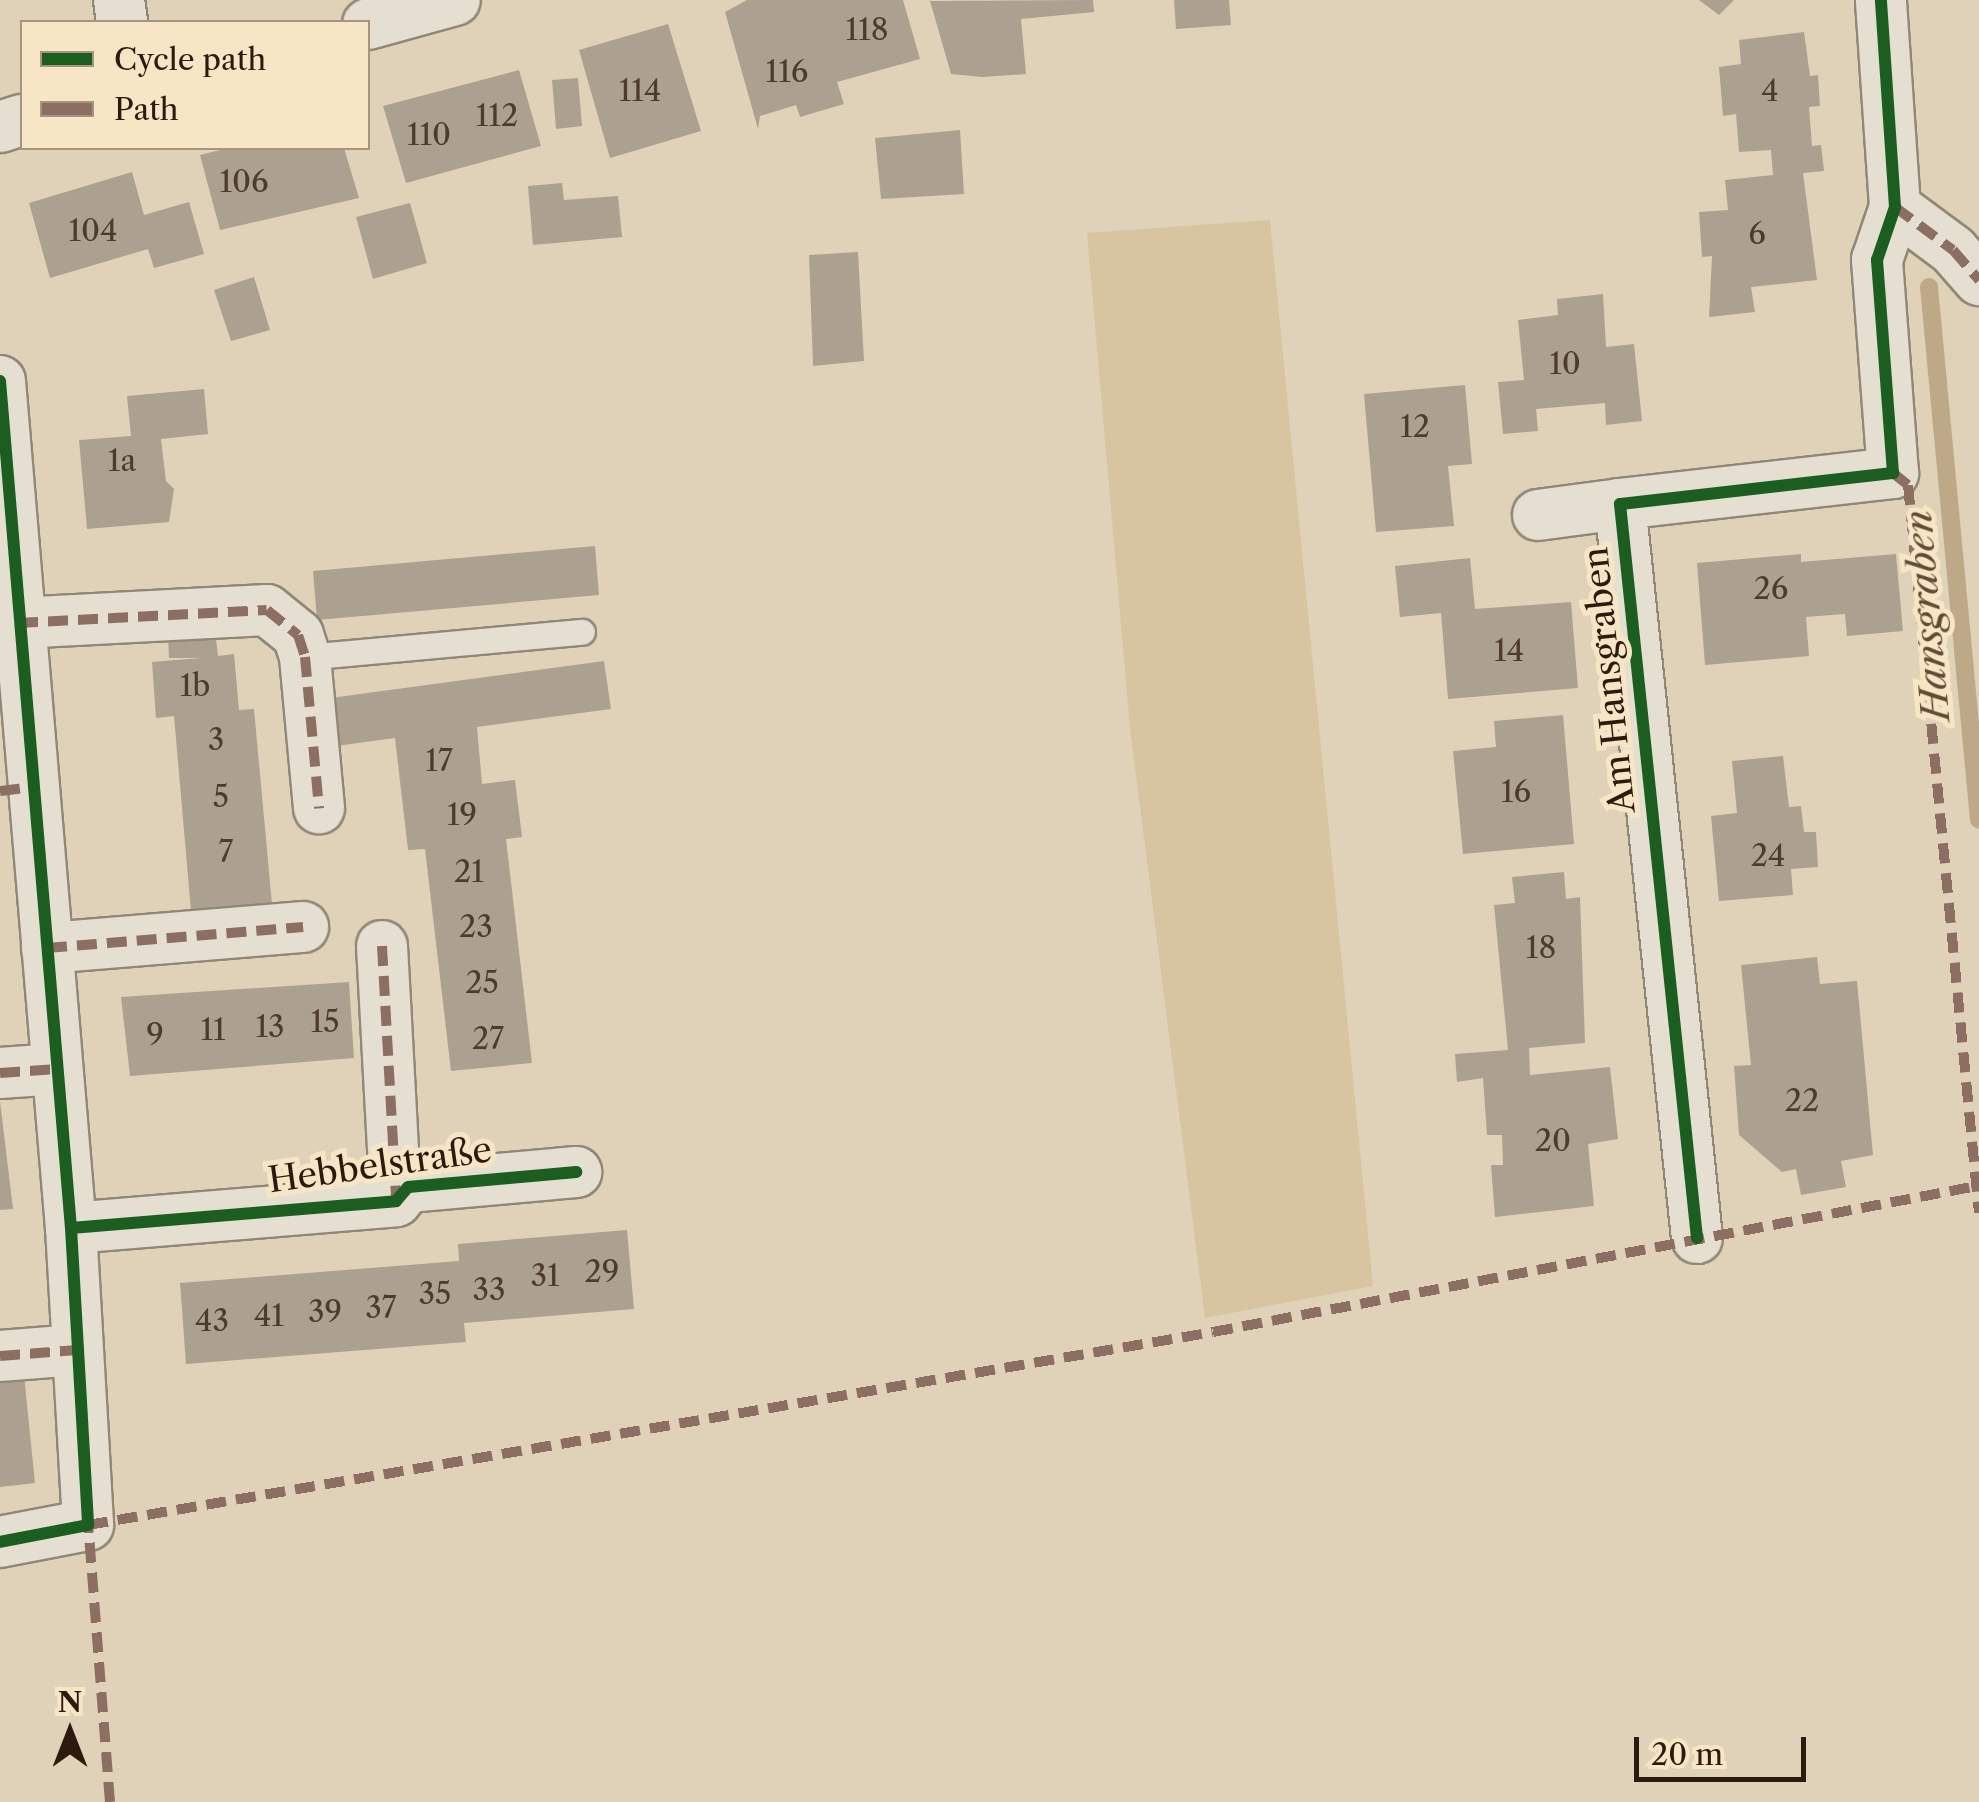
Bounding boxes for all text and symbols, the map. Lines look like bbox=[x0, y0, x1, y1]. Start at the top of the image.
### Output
house number: 118 bbox=[845, 12, 889, 48]
legend bbox=[20, 20, 370, 150]
text: Cycle path bbox=[114, 41, 266, 78]
house number: 116 bbox=[766, 54, 808, 90]
house number: 114 bbox=[619, 73, 661, 109]
house number: 4 bbox=[1761, 73, 1779, 109]
text: Path bbox=[114, 91, 179, 128]
house number: 112 bbox=[476, 98, 518, 134]
house number: 110 bbox=[407, 117, 451, 153]
house number: 106 bbox=[219, 164, 269, 200]
house number: 104 bbox=[69, 213, 117, 249]
house number: 6 bbox=[1748, 216, 1766, 252]
house number: 10 bbox=[1549, 346, 1581, 382]
house number: 12 bbox=[1400, 409, 1430, 445]
house number: 1a bbox=[108, 443, 136, 479]
water label: Hansgraben bbox=[1895, 508, 1959, 724]
street label: Am Hansgraben bbox=[1574, 545, 1644, 815]
house number: 26 bbox=[1754, 571, 1788, 607]
house number: 14 bbox=[1494, 633, 1524, 669]
house number: 1b bbox=[180, 668, 210, 704]
house number: 3 bbox=[208, 722, 224, 758]
house number: 17 bbox=[425, 743, 453, 779]
house number: 16 bbox=[1501, 774, 1531, 810]
house number: 5 bbox=[213, 779, 229, 815]
house number: 19 bbox=[447, 797, 477, 833]
house number: 7 bbox=[219, 834, 233, 870]
house number: 24 bbox=[1751, 838, 1785, 874]
house number: 21 bbox=[454, 854, 484, 890]
house number: 23 bbox=[459, 909, 493, 945]
house number: 18 bbox=[1526, 930, 1556, 966]
house number: 25 bbox=[465, 965, 499, 1001]
house number: 15 bbox=[311, 1004, 339, 1040]
house number: 13 bbox=[255, 1009, 285, 1045]
house number: 11 bbox=[200, 1012, 226, 1048]
house number: 9 bbox=[146, 1017, 164, 1053]
house number: 27 bbox=[472, 1021, 504, 1057]
house number: 22 bbox=[1785, 1083, 1819, 1119]
house number: 20 bbox=[1535, 1123, 1571, 1159]
street label: Hebbelstraße bbox=[265, 1129, 495, 1201]
house number: 29 bbox=[585, 1254, 619, 1290]
house number: 31 bbox=[530, 1258, 560, 1294]
house number: 33 bbox=[472, 1272, 506, 1308]
house number: 35 bbox=[419, 1276, 451, 1312]
house number: 37 bbox=[365, 1290, 397, 1326]
house number: 39 bbox=[308, 1294, 342, 1330]
house number: 41 bbox=[254, 1298, 284, 1334]
house number: 43 bbox=[195, 1303, 229, 1339]
north arrow bbox=[20, 1682, 120, 1782]
text: N bbox=[58, 1685, 82, 1719]
scale bar bbox=[1639, 1717, 1812, 1779]
text: 20 m bbox=[1651, 1736, 1723, 1773]

